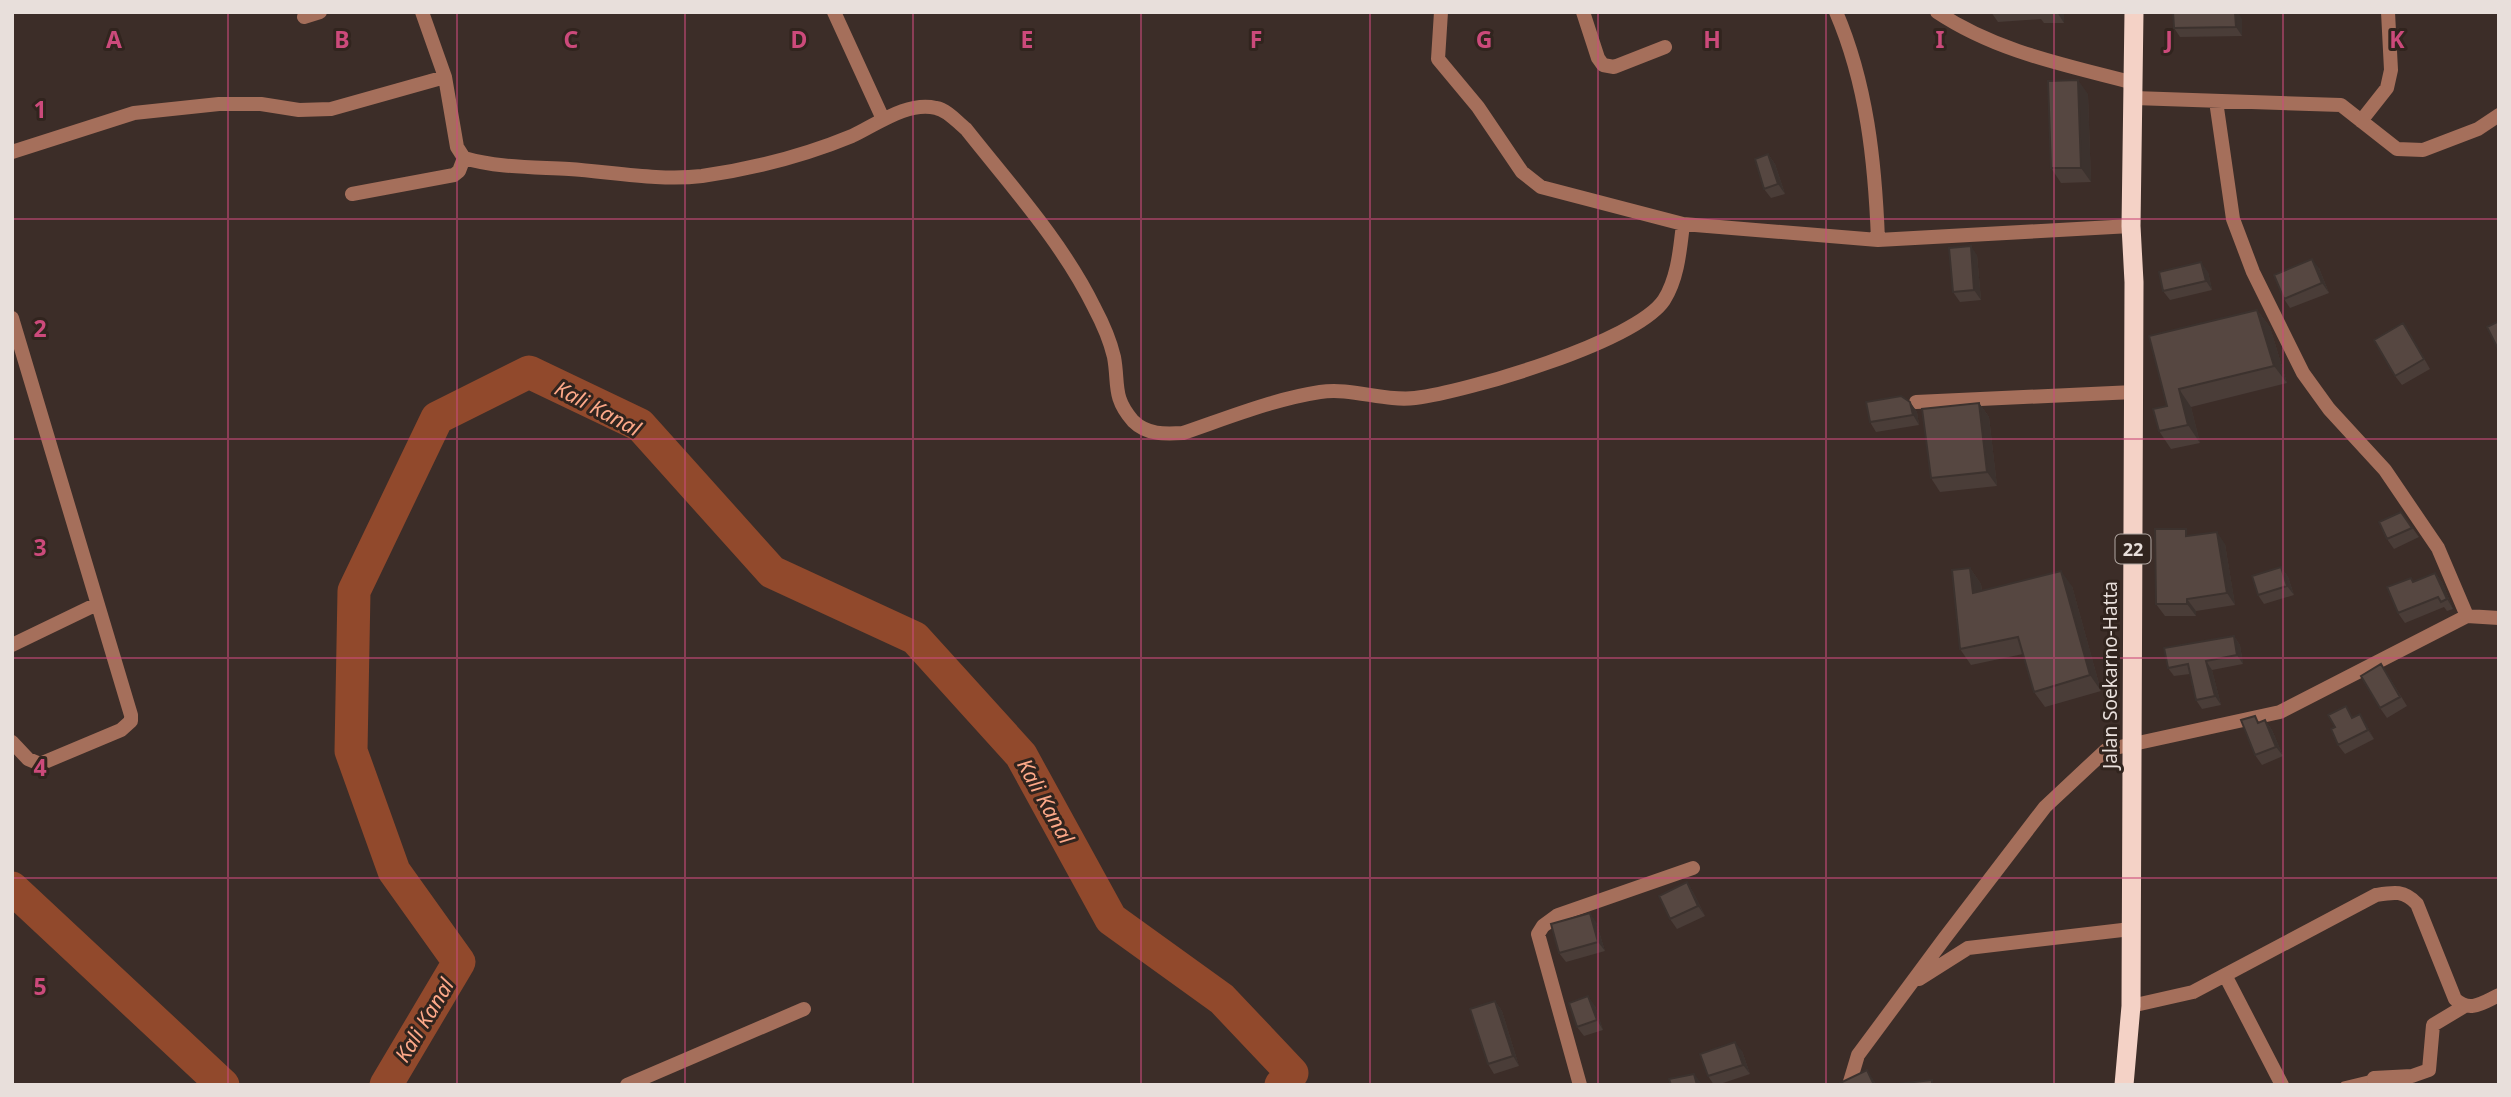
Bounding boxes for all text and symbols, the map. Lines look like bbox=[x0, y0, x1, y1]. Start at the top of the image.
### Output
text: A bbox=[106, 23, 122, 55]
text: B bbox=[334, 23, 350, 55]
text: C bbox=[564, 23, 579, 55]
text: D bbox=[791, 23, 807, 55]
text: E bbox=[1021, 23, 1033, 55]
text: F bbox=[1250, 23, 1262, 55]
text: G bbox=[1476, 23, 1492, 55]
text: H bbox=[1703, 23, 1721, 55]
text: I bbox=[1936, 23, 1945, 55]
text: J bbox=[2163, 23, 2173, 55]
text: K bbox=[2389, 23, 2405, 55]
text: 1 bbox=[33, 93, 47, 125]
text: 2 bbox=[33, 312, 47, 344]
water label: Kali Kanal bbox=[550, 374, 646, 443]
text: 3 bbox=[33, 531, 47, 563]
road number: 22 bbox=[2116, 534, 2150, 564]
street label: Jalan Soekarno-Hatta bbox=[2097, 581, 2123, 771]
text: 4 bbox=[33, 751, 47, 783]
water label: Kali Kanal bbox=[1011, 753, 1081, 849]
text: 5 bbox=[33, 970, 47, 1002]
water label: Kali Kanal bbox=[388, 972, 460, 1067]

